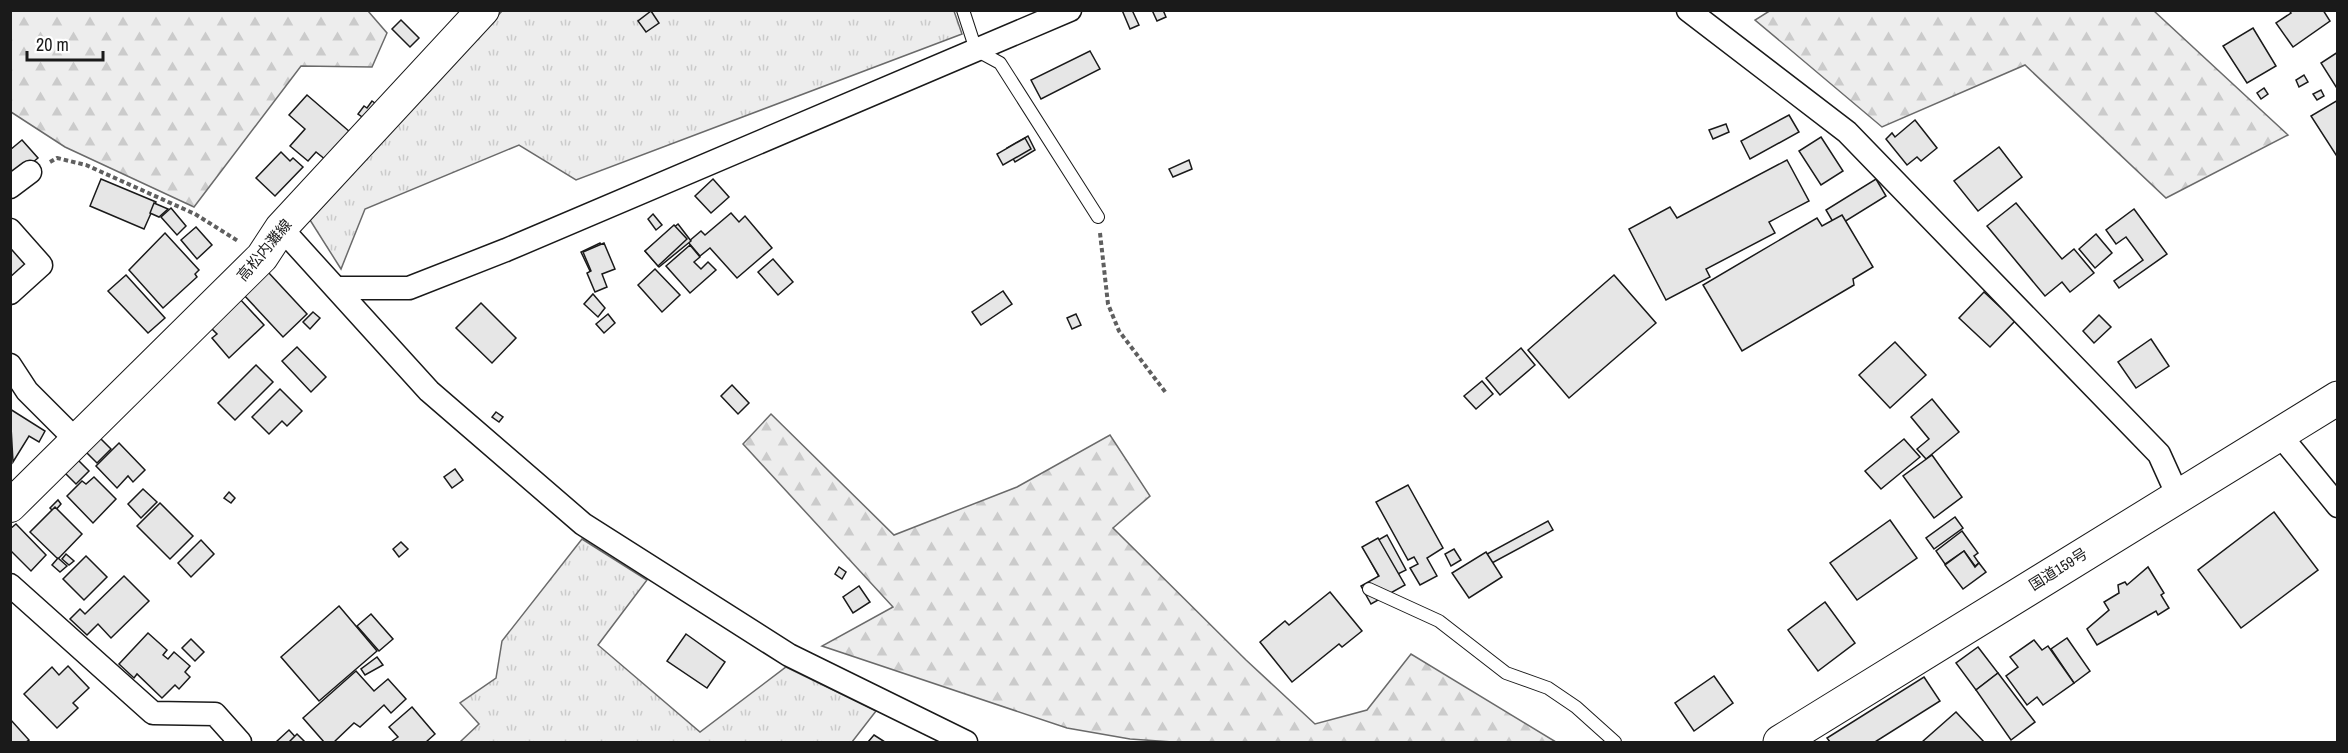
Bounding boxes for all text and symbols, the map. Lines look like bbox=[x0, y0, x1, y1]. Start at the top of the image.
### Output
scale bar bbox=[27, 24, 104, 62]
text: 20 m bbox=[36, 32, 69, 57]
street label: 高松内灘線 bbox=[232, 215, 296, 285]
street label: 国道159号 bbox=[2025, 543, 2091, 595]

